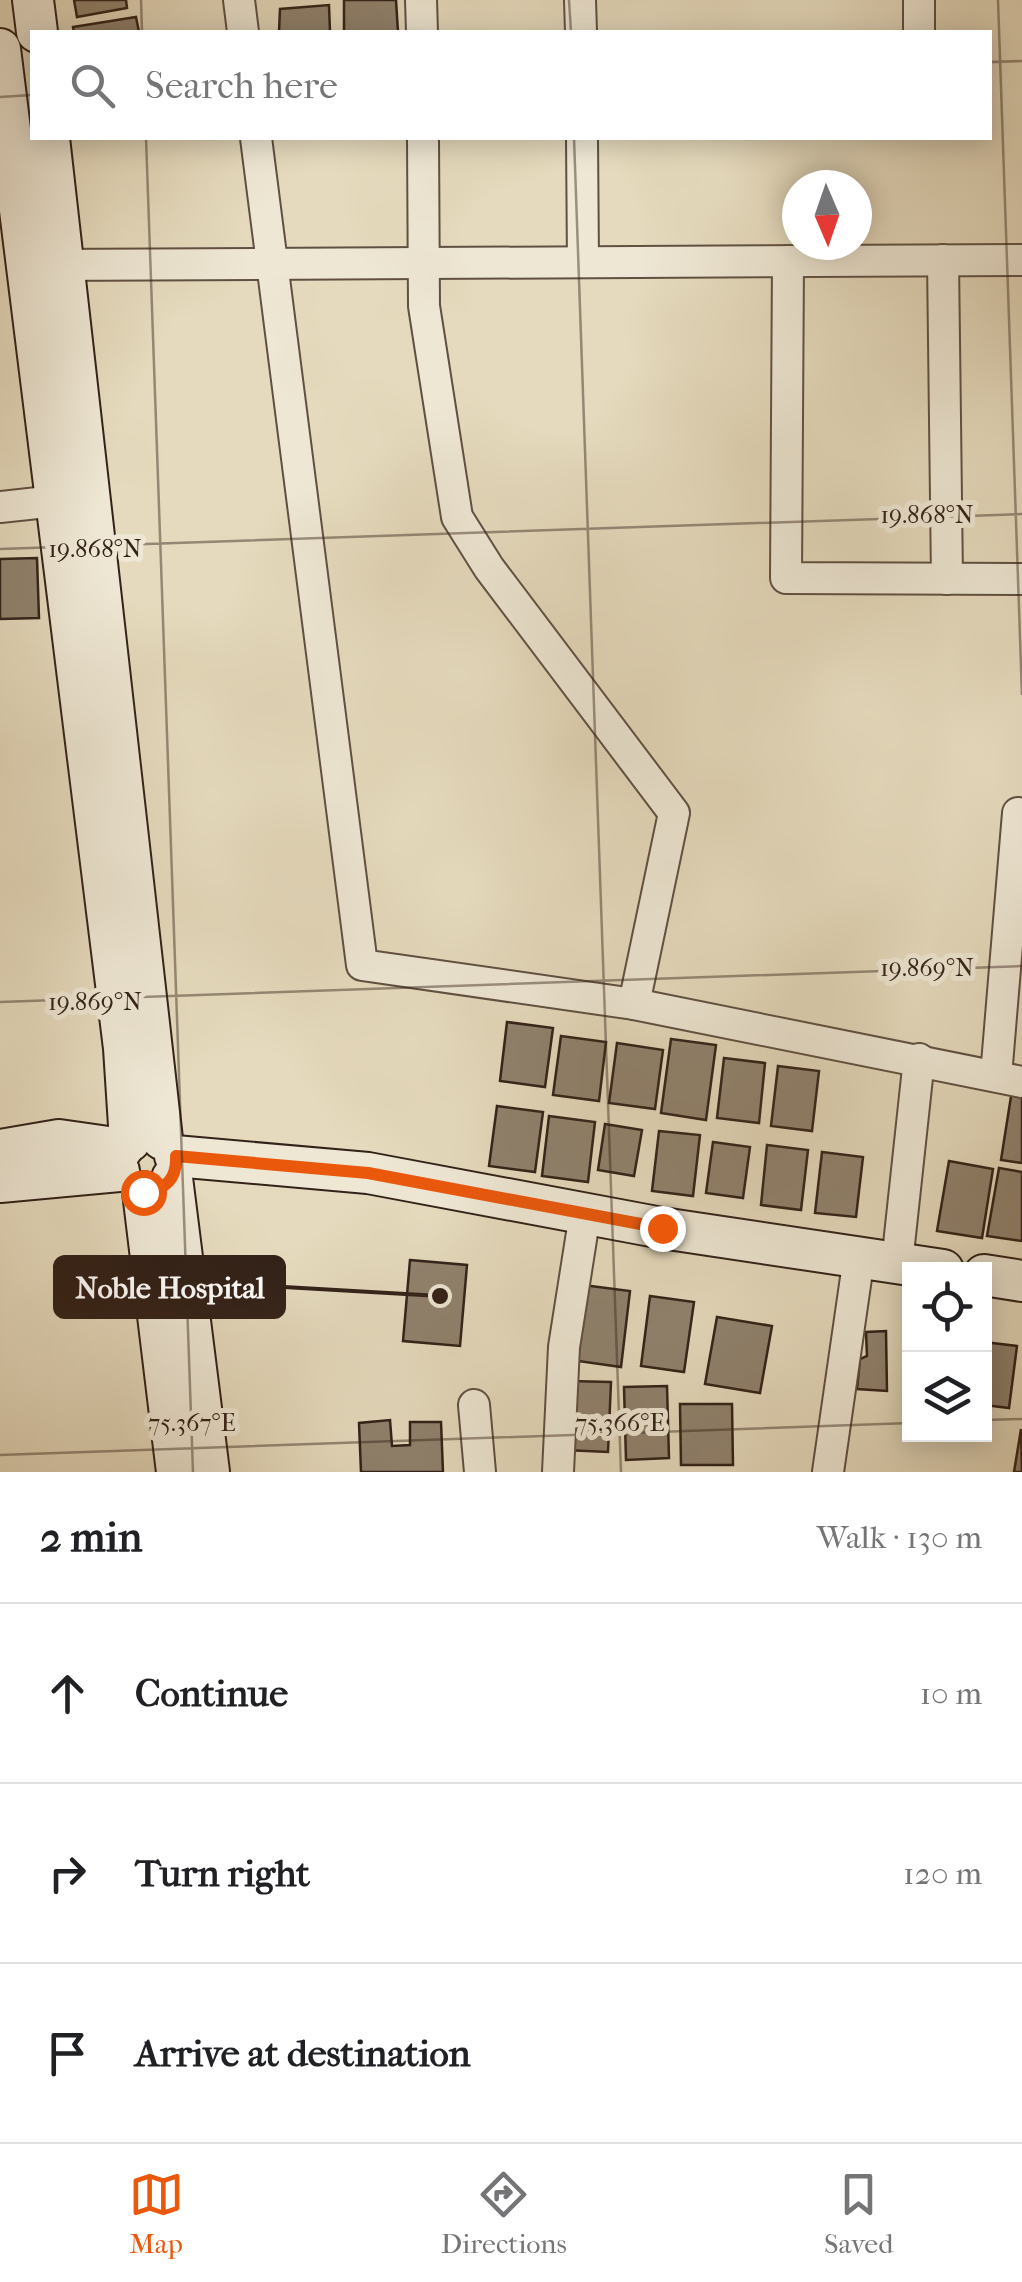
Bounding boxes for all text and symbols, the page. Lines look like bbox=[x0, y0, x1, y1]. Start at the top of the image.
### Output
search box bbox=[30, 30, 992, 140]
icon: search bbox=[65, 58, 120, 113]
text: Search here bbox=[145, 63, 338, 108]
north arrow bbox=[782, 170, 872, 260]
text: 19.868°N bbox=[880, 500, 974, 529]
text: 19.868°N bbox=[48, 534, 142, 563]
text: 19.869°N bbox=[880, 953, 974, 982]
text: 19.869°N bbox=[48, 987, 142, 1016]
route start bbox=[121, 1170, 167, 1216]
route end bbox=[640, 1206, 686, 1252]
callout: Noble Hospital bbox=[55, 1257, 284, 1317]
map controls bbox=[902, 1262, 992, 1442]
button: locate bbox=[902, 1262, 992, 1352]
text: Noble Hospital bbox=[75, 1271, 265, 1306]
button: layers bbox=[902, 1352, 992, 1442]
text: 75.367°E bbox=[148, 1408, 236, 1437]
text: 75.366°E bbox=[575, 1408, 665, 1437]
text: 2 min bbox=[40, 1513, 142, 1562]
text: Walk · 130 m bbox=[817, 1519, 982, 1556]
icon: ahead bbox=[40, 1666, 95, 1721]
text: Continue bbox=[135, 1671, 288, 1716]
text: 10 m bbox=[920, 1675, 982, 1712]
icon: right bbox=[40, 1846, 95, 1901]
text: Turn right bbox=[135, 1851, 310, 1896]
text: 120 m bbox=[903, 1855, 982, 1892]
icon: arrive bbox=[40, 2026, 95, 2081]
text: Arrive at destination bbox=[135, 2031, 471, 2076]
tab: Map bbox=[129, 2167, 184, 2260]
tab: Directions bbox=[441, 2167, 567, 2260]
tab: Saved bbox=[824, 2167, 893, 2260]

